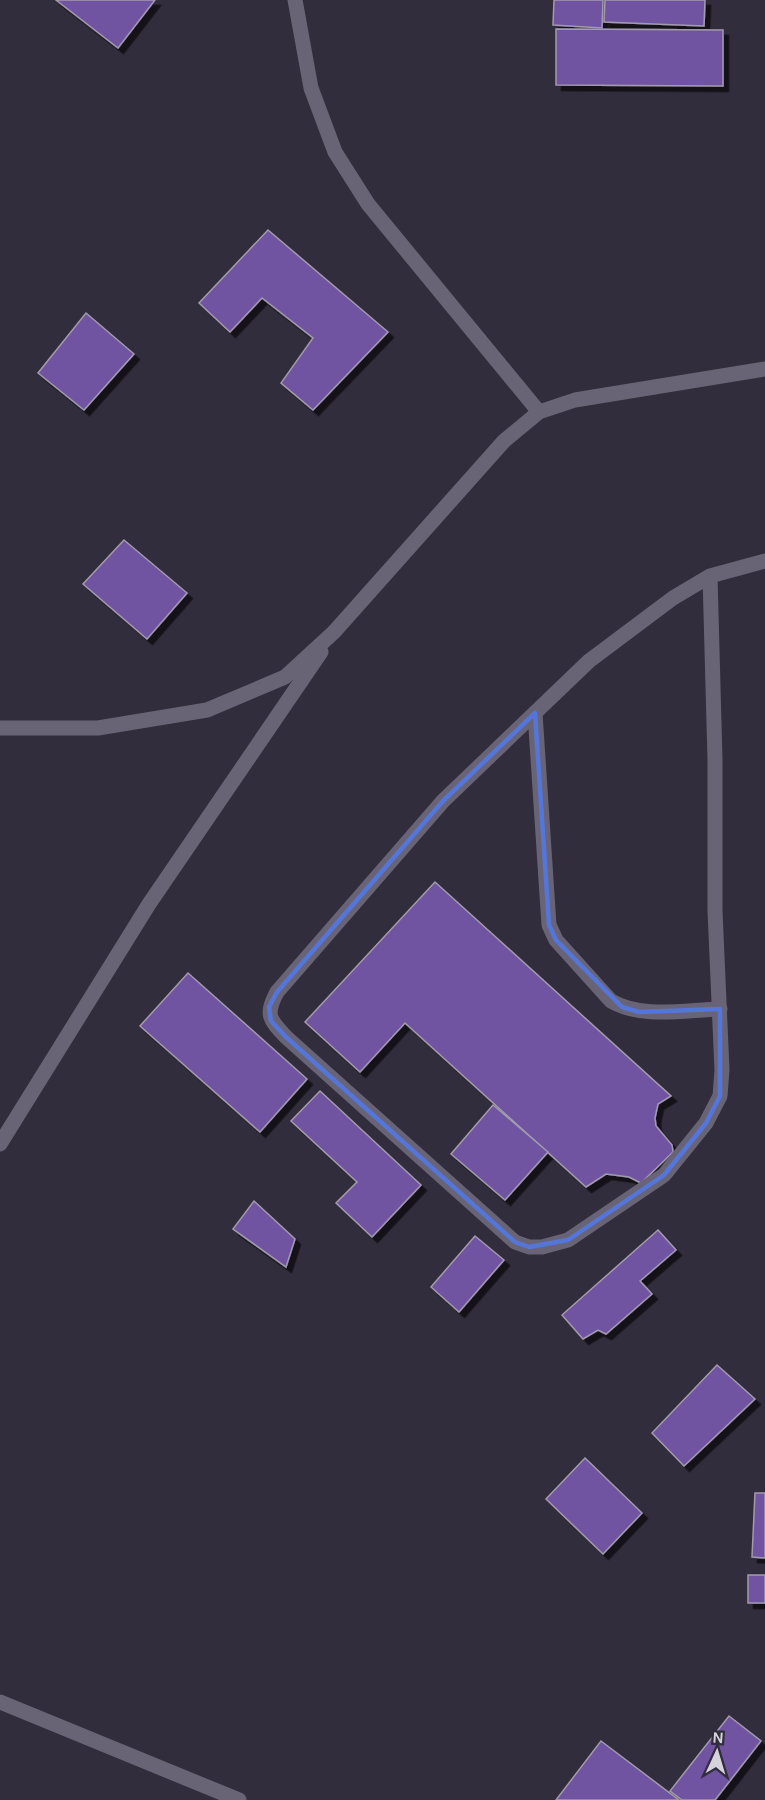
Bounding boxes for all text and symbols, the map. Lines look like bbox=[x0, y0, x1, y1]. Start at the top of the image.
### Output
north arrow bbox=[687, 1722, 747, 1782]
text: N bbox=[712, 1728, 724, 1747]

